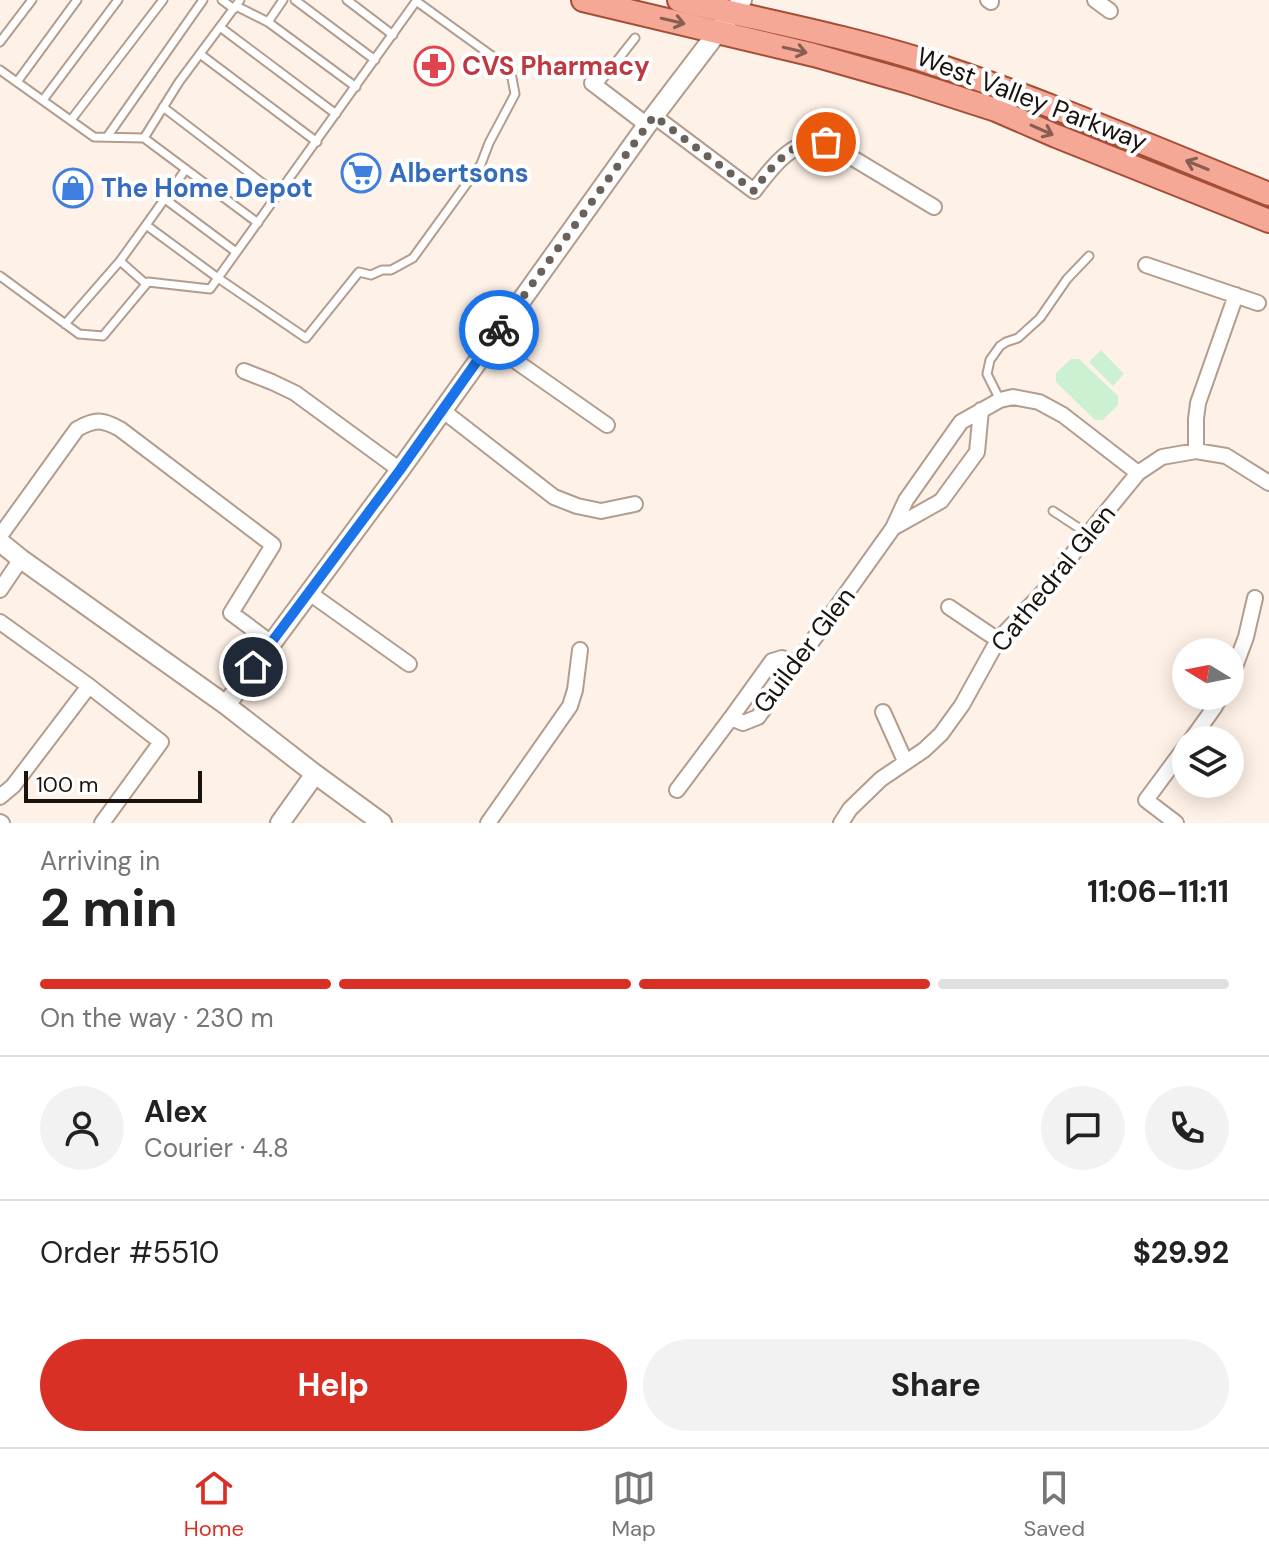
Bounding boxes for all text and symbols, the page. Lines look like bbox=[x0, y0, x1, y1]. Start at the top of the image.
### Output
one-way arrow bbox=[660, 15, 685, 30]
street label: West Valley Parkway bbox=[912, 39, 1152, 159]
one-way arrow bbox=[782, 44, 807, 59]
pharmacy icon: CVS Pharmacy bbox=[413, 45, 455, 87]
place label: CVS Pharmacy bbox=[462, 49, 650, 83]
pin bbox=[792, 108, 860, 176]
icon: bag bbox=[804, 120, 848, 164]
one-way arrow bbox=[1030, 123, 1054, 138]
supermarket icon: Albertsons bbox=[340, 152, 382, 194]
place label: Albertsons bbox=[389, 156, 529, 190]
one-way arrow bbox=[1185, 157, 1210, 171]
shop icon: The Home Depot bbox=[52, 167, 94, 209]
place label: The Home Depot bbox=[101, 171, 313, 205]
courier bbox=[459, 290, 539, 370]
icon: bike bbox=[477, 308, 521, 352]
street label: Cathedral Glen bbox=[983, 497, 1123, 659]
street label: Guilder Glen bbox=[745, 580, 863, 720]
pin bbox=[219, 633, 287, 701]
north arrow bbox=[1172, 638, 1244, 710]
map controls bbox=[1172, 638, 1244, 798]
icon: home bbox=[231, 645, 275, 689]
button: layers bbox=[1172, 726, 1244, 798]
scale bar bbox=[24, 767, 202, 803]
text: 100 m bbox=[36, 770, 98, 799]
text: Arriving in bbox=[40, 844, 160, 878]
text: 11:06–11:11 bbox=[1087, 872, 1229, 911]
text: 2 min bbox=[40, 874, 178, 942]
text: On the way · 230 m bbox=[40, 1001, 274, 1035]
button: person bbox=[40, 1086, 124, 1170]
button: chat bbox=[1041, 1086, 1125, 1170]
button: phone bbox=[1145, 1086, 1229, 1170]
text: Alex bbox=[144, 1092, 207, 1131]
text: Courier · 4.8 bbox=[144, 1131, 289, 1165]
text: Order #5510 bbox=[40, 1233, 219, 1272]
text: $29.92 bbox=[1133, 1233, 1229, 1272]
button: Help bbox=[40, 1339, 627, 1431]
button: Share bbox=[643, 1339, 1229, 1431]
tab: Home bbox=[184, 1466, 244, 1543]
tab: Map bbox=[612, 1466, 656, 1543]
tab: Saved bbox=[1023, 1466, 1085, 1543]

